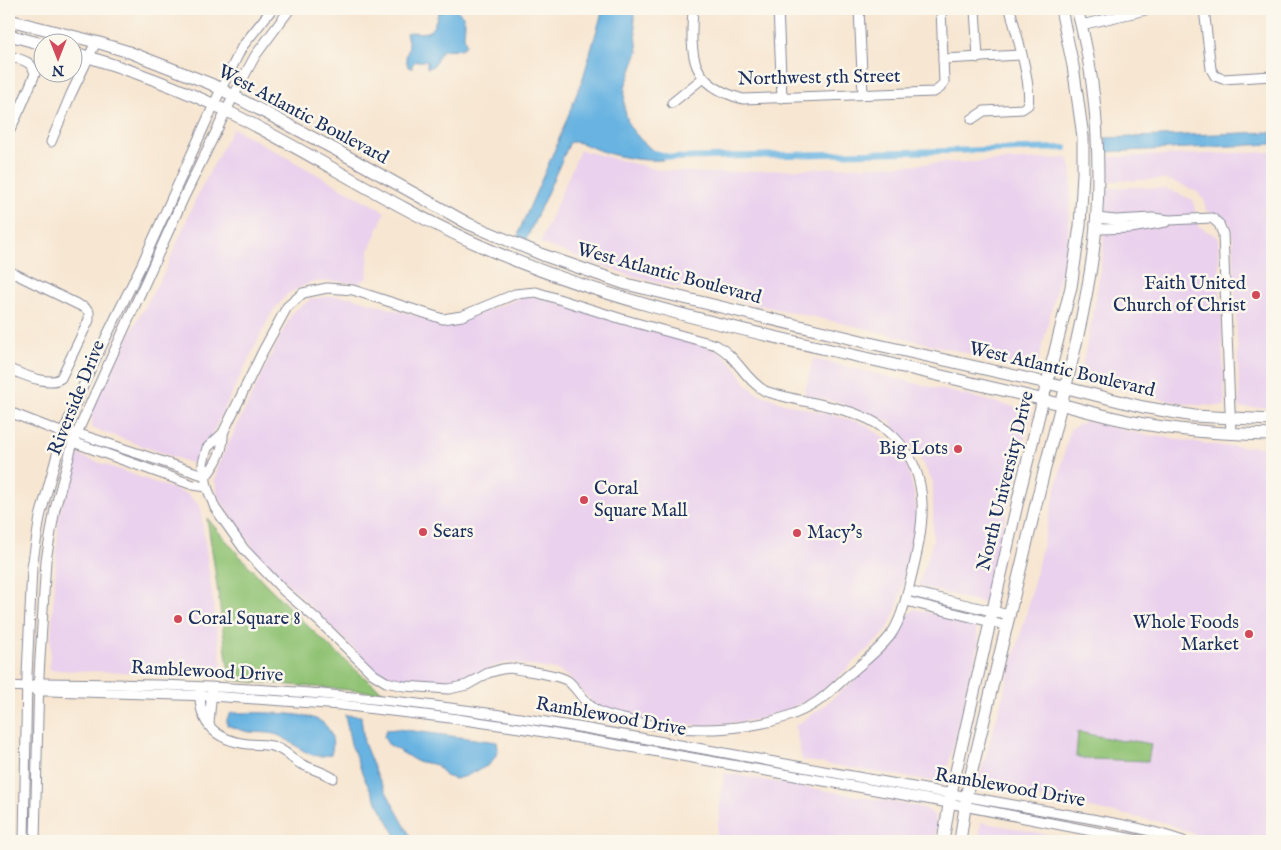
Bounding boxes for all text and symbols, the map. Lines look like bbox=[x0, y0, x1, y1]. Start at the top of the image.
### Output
north arrow bbox=[32, 32, 82, 82]
street label: West Atlantic Boulevard bbox=[213, 60, 393, 171]
text: N bbox=[52, 61, 65, 79]
street label: Northwest 5th Street bbox=[737, 65, 901, 91]
street label: West Atlantic Boulevard bbox=[574, 238, 765, 310]
place label: Faith United Church of Christ bbox=[1113, 272, 1247, 318]
marker: Faith United Church of Christ bbox=[1250, 289, 1262, 301]
street label: Riverside Drive bbox=[43, 337, 111, 459]
street label: West Atlantic Boulevard bbox=[967, 337, 1158, 403]
street label: North University Drive bbox=[972, 388, 1040, 573]
place label: Big Lots bbox=[879, 437, 948, 461]
marker: Big Lots bbox=[952, 443, 964, 455]
place label: Coral Square Mall bbox=[594, 477, 688, 523]
marker: Coral Square Mall bbox=[578, 494, 590, 506]
place label: Sears bbox=[433, 520, 473, 544]
place label: Macy's bbox=[807, 521, 862, 545]
marker: Sears bbox=[417, 526, 429, 538]
marker: Macy's bbox=[791, 527, 803, 539]
place label: Coral Square 8 bbox=[188, 607, 301, 631]
place label: Whole Foods Market bbox=[1133, 611, 1239, 657]
marker: Coral Square 8 bbox=[172, 613, 184, 625]
marker: Whole Foods Market bbox=[1243, 628, 1255, 640]
street label: Ramblewood Drive bbox=[130, 656, 284, 688]
street label: Ramblewood Drive bbox=[534, 692, 688, 742]
street label: Ramblewood Drive bbox=[933, 763, 1087, 813]

